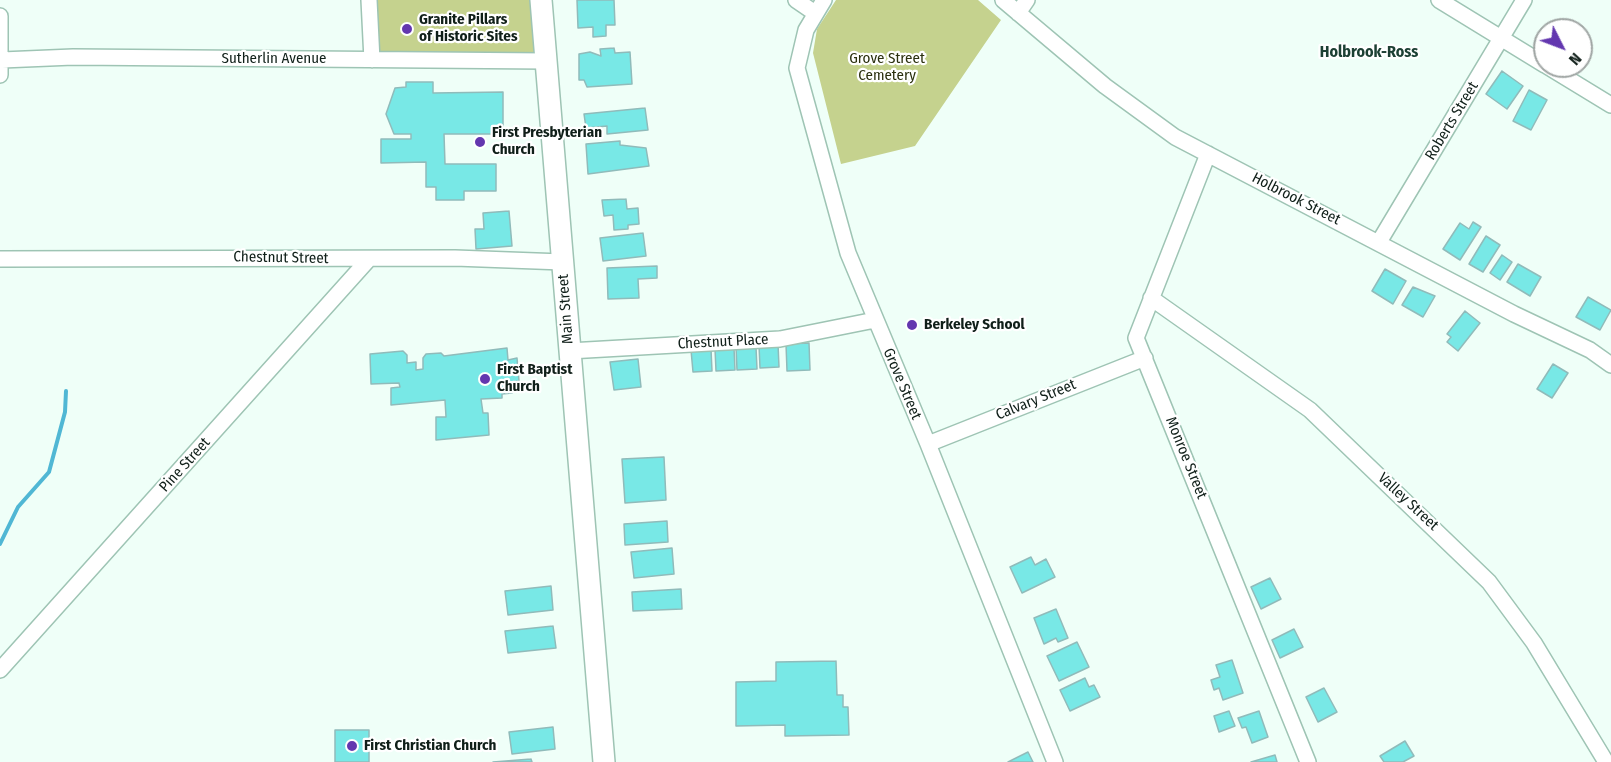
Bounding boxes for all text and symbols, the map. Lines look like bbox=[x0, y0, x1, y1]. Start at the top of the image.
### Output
place label: Granite Pillars of Historic Sites bbox=[419, 11, 517, 46]
north arrow bbox=[1533, 18, 1593, 78]
marker: Granite Pillars of Historic Sites bbox=[400, 22, 414, 36]
district label: Holbrook-Ross bbox=[1320, 43, 1418, 63]
text: N bbox=[1565, 49, 1586, 69]
street label: Sutherlin Avenue bbox=[222, 50, 326, 68]
park label: Grove Street Cemetery bbox=[849, 50, 925, 85]
street label: Roberts Street bbox=[1422, 79, 1482, 163]
place label: First Presbyterian Church bbox=[492, 124, 602, 159]
marker: First Presbyterian Church bbox=[473, 135, 487, 149]
street label: Holbrook Street bbox=[1249, 169, 1343, 229]
street label: Chestnut Street bbox=[233, 248, 329, 268]
street label: Main Street bbox=[555, 273, 577, 345]
place label: Berkeley School bbox=[924, 316, 1025, 334]
marker: Berkeley School bbox=[905, 318, 919, 332]
street label: Chestnut Place bbox=[677, 331, 769, 353]
street label: Grove Street bbox=[879, 346, 925, 422]
place label: First Baptist Church bbox=[497, 361, 572, 396]
marker: First Baptist Church bbox=[478, 372, 492, 386]
street label: Calvary Street bbox=[993, 376, 1079, 424]
street label: Monroe Street bbox=[1161, 414, 1211, 502]
street label: Pine Street bbox=[156, 434, 214, 496]
street label: Valley Street bbox=[1374, 469, 1442, 535]
place label: First Christian Church bbox=[364, 737, 496, 755]
marker: First Christian Church bbox=[345, 739, 359, 753]

